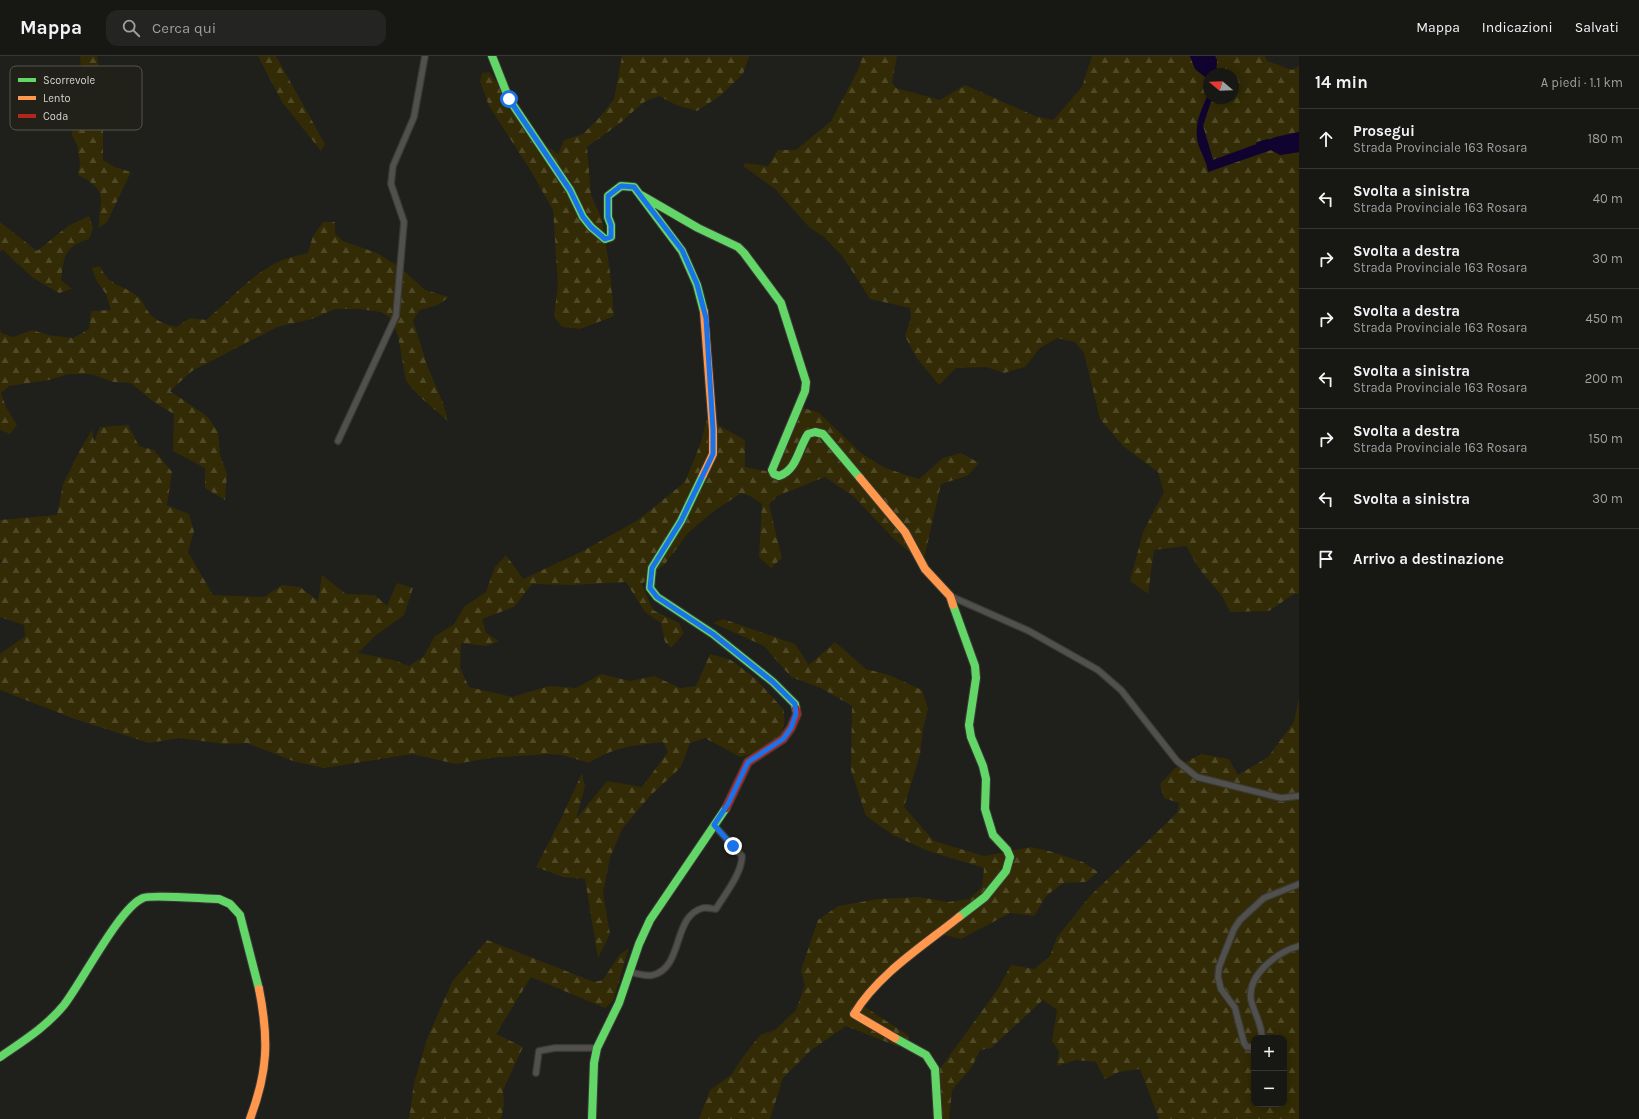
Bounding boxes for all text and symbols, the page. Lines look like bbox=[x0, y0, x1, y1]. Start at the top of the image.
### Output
search box bbox=[106, 10, 386, 46]
text: Mappa bbox=[20, 17, 82, 39]
icon: search bbox=[120, 17, 142, 39]
text: Cerca qui bbox=[152, 19, 216, 37]
text: Mappa bbox=[1416, 19, 1460, 36]
text: Indicazioni bbox=[1482, 19, 1553, 36]
text: Salvati bbox=[1575, 19, 1619, 36]
legend bbox=[10, 66, 142, 130]
north arrow bbox=[1203, 68, 1239, 104]
text: 14 min bbox=[1315, 72, 1368, 92]
text: Scorrevole bbox=[43, 74, 96, 87]
text: A piedi · 1.1 km bbox=[1541, 75, 1623, 90]
route start bbox=[500, 90, 518, 108]
text: Lento bbox=[43, 92, 71, 105]
text: Coda bbox=[43, 110, 68, 123]
text: Prosegui bbox=[1353, 122, 1415, 140]
icon: ahead bbox=[1315, 128, 1337, 150]
text: 180 m bbox=[1588, 131, 1623, 146]
text: Strada Provinciale 163 Rosara bbox=[1353, 140, 1527, 155]
text: Svolta a sinistra bbox=[1353, 182, 1470, 200]
icon: left bbox=[1315, 188, 1337, 210]
text: 40 m bbox=[1593, 191, 1623, 206]
text: Strada Provinciale 163 Rosara bbox=[1353, 200, 1527, 215]
text: Svolta a destra bbox=[1353, 242, 1460, 260]
icon: right bbox=[1315, 248, 1337, 270]
text: 30 m bbox=[1592, 251, 1623, 266]
text: Strada Provinciale 163 Rosara bbox=[1353, 260, 1527, 275]
text: Svolta a destra bbox=[1353, 302, 1460, 320]
icon: right bbox=[1315, 308, 1337, 330]
text: 450 m bbox=[1585, 311, 1623, 326]
text: Strada Provinciale 163 Rosara bbox=[1353, 320, 1527, 335]
text: Svolta a sinistra bbox=[1353, 362, 1470, 380]
icon: left bbox=[1315, 368, 1337, 390]
text: 200 m bbox=[1585, 371, 1623, 386]
text: Strada Provinciale 163 Rosara bbox=[1353, 380, 1527, 395]
text: Svolta a destra bbox=[1353, 422, 1460, 440]
icon: right bbox=[1315, 428, 1337, 450]
text: 150 m bbox=[1588, 431, 1623, 446]
text: Strada Provinciale 163 Rosara bbox=[1353, 440, 1527, 455]
icon: left bbox=[1315, 488, 1337, 510]
text: Svolta a sinistra bbox=[1353, 490, 1470, 508]
text: 30 m bbox=[1592, 491, 1623, 506]
icon: arrive bbox=[1315, 548, 1337, 570]
text: Arrivo a destinazione bbox=[1353, 550, 1504, 568]
route end bbox=[724, 837, 742, 855]
map controls bbox=[1251, 1035, 1287, 1107]
button: + bbox=[1251, 1035, 1287, 1071]
button: − bbox=[1251, 1071, 1287, 1107]

